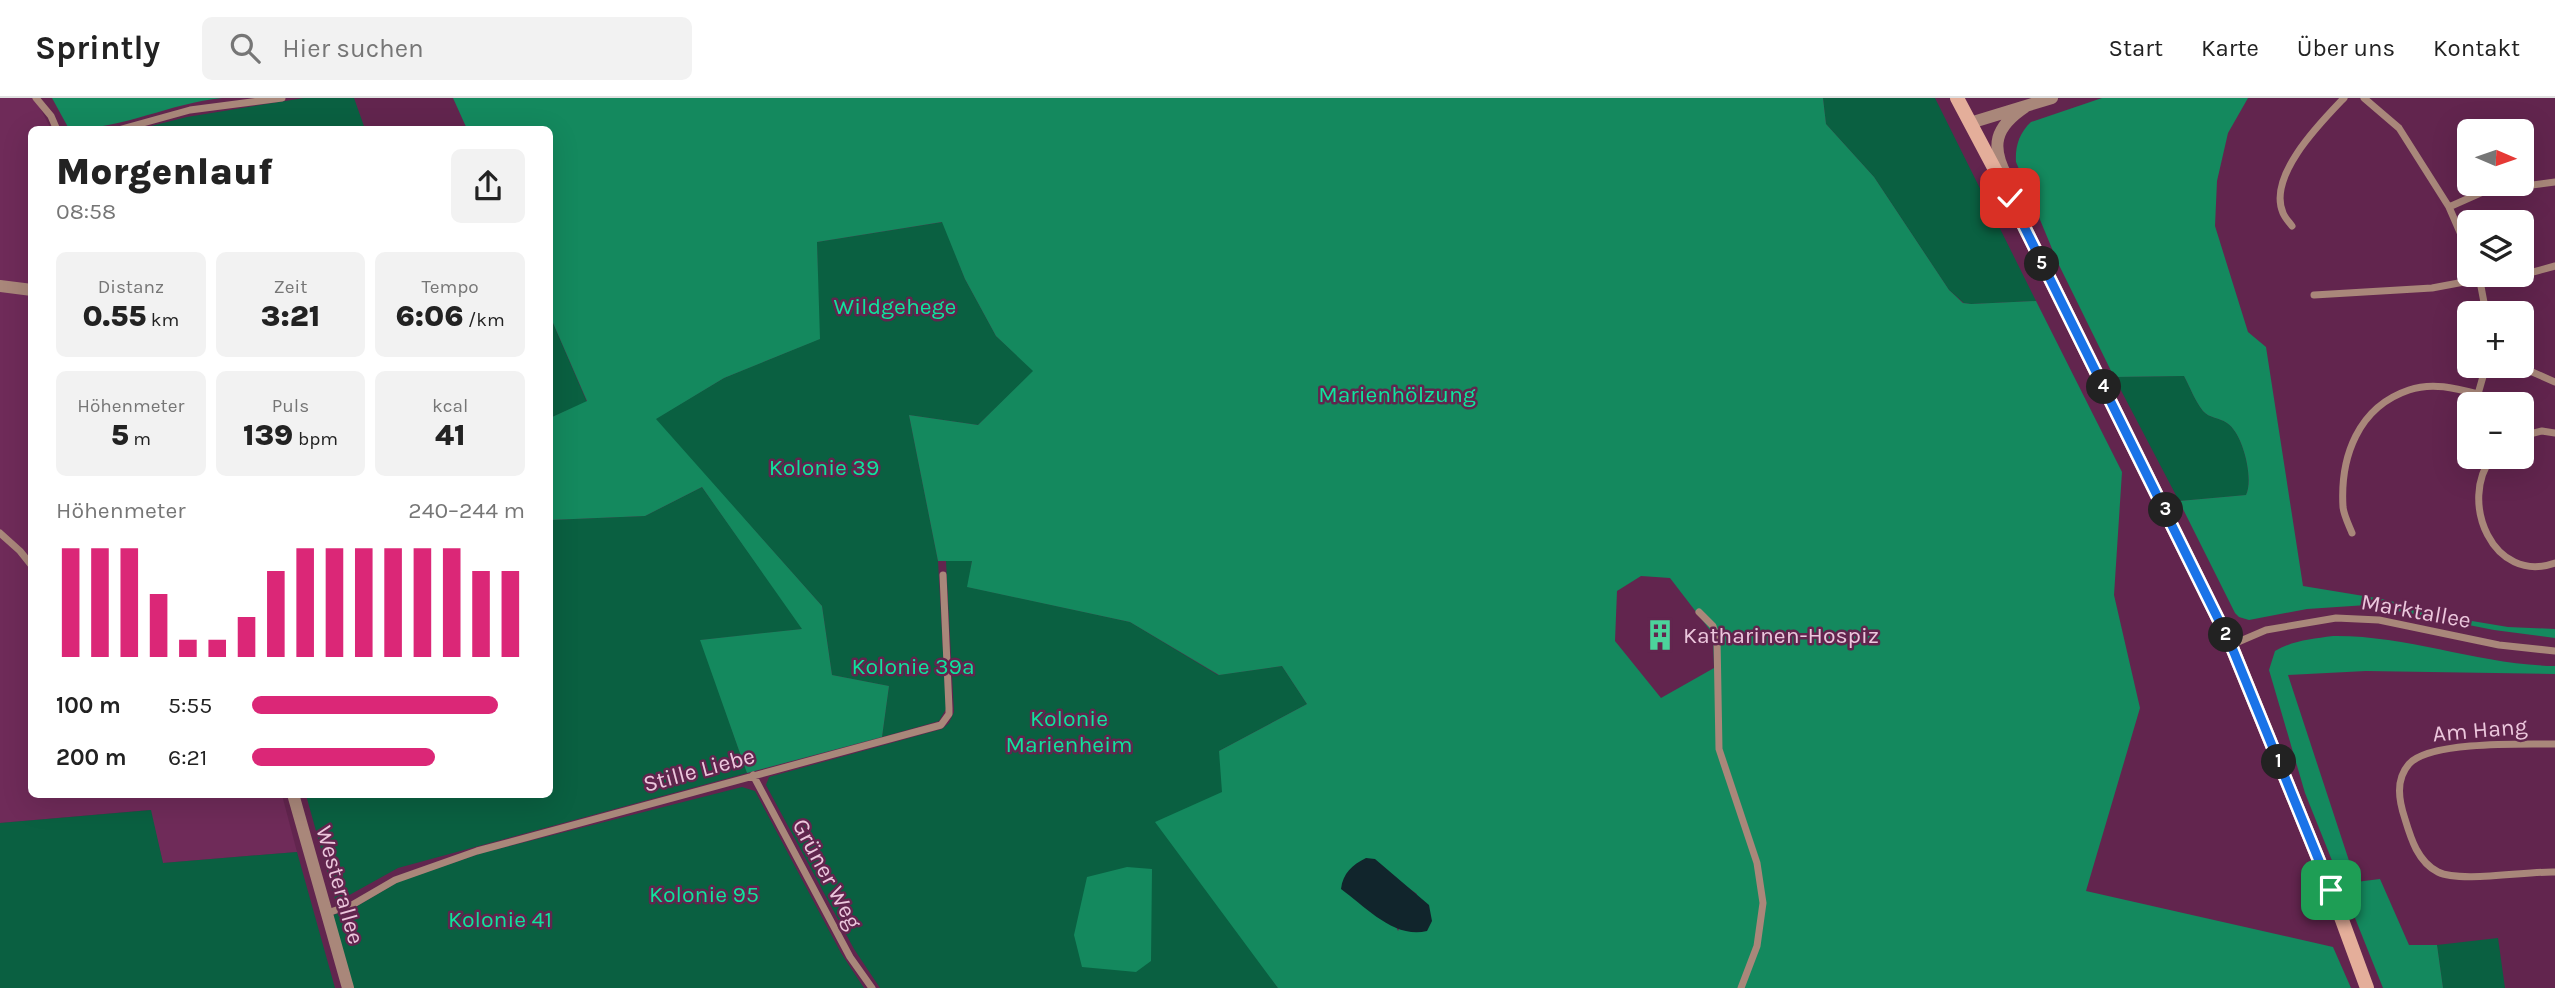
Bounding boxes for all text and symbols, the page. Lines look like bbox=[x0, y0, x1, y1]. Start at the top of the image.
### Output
search box bbox=[202, 17, 692, 80]
text: Sprintly bbox=[35, 29, 160, 67]
icon: search bbox=[226, 29, 264, 67]
text: Hier suchen bbox=[282, 33, 424, 64]
text: Start bbox=[2109, 34, 2163, 62]
text: Karte bbox=[2201, 34, 2259, 62]
text: Über uns bbox=[2297, 34, 2395, 62]
text: Kontakt bbox=[2433, 34, 2520, 62]
north arrow bbox=[2457, 119, 2534, 196]
map controls bbox=[2457, 119, 2534, 469]
text: Morgenlauf bbox=[56, 149, 273, 194]
button: share bbox=[451, 149, 525, 223]
pin bbox=[1980, 168, 2040, 228]
icon: check bbox=[1991, 179, 2029, 217]
text: 08:58 bbox=[56, 198, 116, 225]
button: layers bbox=[2457, 210, 2534, 287]
pin: 5 bbox=[2024, 246, 2060, 282]
text: 5 bbox=[2036, 252, 2047, 274]
text: Distanz bbox=[98, 276, 164, 298]
text: Zeit bbox=[274, 276, 307, 298]
text: Tempo bbox=[422, 276, 479, 298]
park label: Wildgehege bbox=[834, 293, 956, 320]
text: 0.55 bbox=[82, 298, 146, 334]
text: 3:21 bbox=[261, 298, 320, 334]
text: 6:06 bbox=[396, 298, 464, 334]
button: + bbox=[2457, 301, 2534, 378]
text: km bbox=[146, 309, 179, 331]
text: /km bbox=[464, 309, 505, 331]
pin: 4 bbox=[2086, 370, 2122, 404]
text: 4 bbox=[2098, 375, 2109, 397]
park label: Marienhölzung bbox=[1318, 381, 1476, 408]
button: − bbox=[2457, 392, 2534, 469]
text: Höhenmeter bbox=[77, 395, 184, 417]
text: Puls bbox=[272, 395, 309, 417]
text: kcal bbox=[432, 395, 468, 417]
text: 5 bbox=[111, 417, 129, 453]
text: 139 bbox=[243, 417, 293, 453]
text: 41 bbox=[435, 417, 465, 453]
text: m bbox=[129, 428, 151, 450]
text: bpm bbox=[293, 428, 338, 450]
park label: Kolonie 39 bbox=[769, 454, 879, 481]
pin: 3 bbox=[2148, 492, 2184, 528]
text: Höhenmeter bbox=[56, 497, 186, 524]
text: 240–244 m bbox=[408, 497, 525, 524]
text: 3 bbox=[2160, 498, 2171, 520]
street label: Marktallee bbox=[2359, 588, 2473, 634]
building icon: Katharinen-Hospiz bbox=[1643, 618, 1677, 652]
pin: 2 bbox=[2208, 618, 2244, 652]
place label: Katharinen-Hospiz bbox=[1683, 622, 1879, 649]
text: 2 bbox=[2220, 623, 2231, 645]
park label: Kolonie 39a bbox=[851, 653, 975, 680]
text: 100 m bbox=[56, 692, 121, 719]
text: 5:55 bbox=[168, 692, 212, 719]
park label: Kolonie Marienheim bbox=[1005, 705, 1133, 758]
street label: Am Hang bbox=[2431, 712, 2529, 748]
street label: Stille Liebe bbox=[640, 742, 758, 798]
text: 200 m bbox=[56, 744, 127, 771]
text: 6:21 bbox=[168, 744, 207, 771]
pin: 1 bbox=[2262, 744, 2296, 780]
text: 1 bbox=[2275, 750, 2282, 772]
street label: Grüner Weg bbox=[787, 814, 867, 934]
street label: Westerallee bbox=[310, 823, 370, 947]
pin bbox=[2301, 860, 2361, 920]
icon: arrive bbox=[2312, 871, 2350, 909]
park label: Kolonie 95 bbox=[649, 881, 759, 908]
park label: Kolonie 41 bbox=[448, 906, 552, 933]

